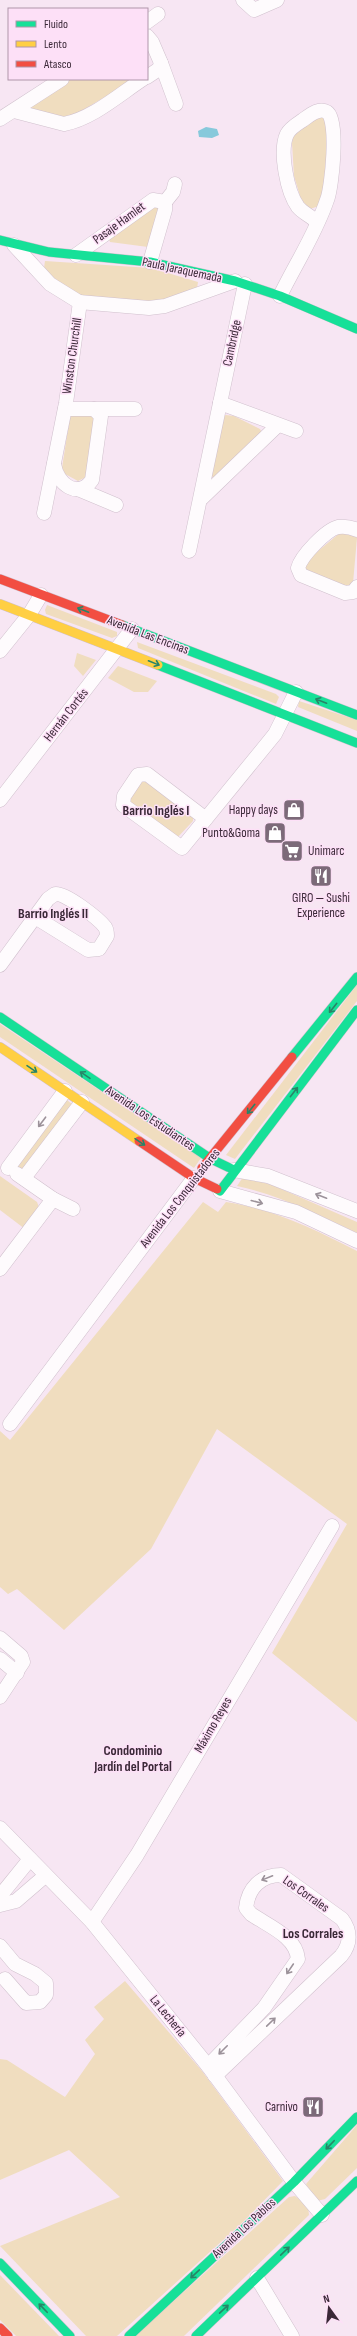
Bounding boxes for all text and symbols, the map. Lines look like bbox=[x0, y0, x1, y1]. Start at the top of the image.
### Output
legend bbox=[8, 8, 148, 80]
text: Fluido bbox=[44, 17, 68, 32]
text: Lento bbox=[44, 37, 67, 52]
text: Atasco bbox=[43, 57, 71, 72]
street label: Pasaje Hamlet bbox=[90, 199, 148, 247]
street label: Paula Jaraquemada bbox=[141, 254, 223, 286]
street label: Winston Churchill bbox=[59, 317, 85, 395]
street label: Cambridge bbox=[219, 318, 245, 368]
one-way arrow bbox=[77, 606, 89, 614]
street label: Avenida Las Encinas bbox=[104, 612, 191, 658]
one-way arrow bbox=[148, 660, 160, 668]
street label: Hernán Cortés bbox=[40, 685, 92, 745]
one-way arrow bbox=[315, 697, 327, 705]
shop icon: Happy days bbox=[281, 797, 307, 823]
district label: Barrio Inglés I bbox=[123, 802, 189, 819]
place label: Happy days bbox=[229, 802, 278, 818]
shop icon: Punto&Goma bbox=[262, 820, 288, 846]
place label: Punto&Goma bbox=[202, 825, 260, 841]
supermarket icon: Unimarc bbox=[279, 838, 305, 864]
place label: Unimarc bbox=[308, 843, 345, 859]
restaurant icon: GIRO — Sushi Experience bbox=[308, 863, 334, 889]
place label: GIRO — Sushi Experience bbox=[292, 890, 350, 921]
district label: Barrio Inglés II bbox=[18, 905, 88, 922]
one-way arrow bbox=[328, 1002, 337, 1013]
one-way arrow bbox=[27, 1065, 38, 1073]
one-way arrow bbox=[80, 1071, 91, 1079]
street label: Avenida Los Estudiantes bbox=[101, 1082, 198, 1154]
one-way arrow bbox=[289, 1087, 298, 1098]
one-way arrow bbox=[246, 1103, 255, 1114]
one-way arrow bbox=[37, 1117, 46, 1128]
one-way arrow bbox=[134, 1138, 145, 1146]
street label: Avenida Los Conquistadores bbox=[136, 1145, 224, 1251]
one-way arrow bbox=[316, 1191, 328, 1199]
one-way arrow bbox=[250, 1199, 263, 1206]
street label: Máximo Reyes bbox=[191, 1694, 235, 1756]
district label: Condominio Jardín del Portal bbox=[93, 1742, 172, 1775]
street label: Los Corrales bbox=[280, 1872, 333, 1916]
one-way arrow bbox=[261, 1875, 273, 1883]
district label: Los Corrales bbox=[283, 1925, 343, 1942]
one-way arrow bbox=[286, 1964, 295, 1975]
street label: La Lechería bbox=[146, 1992, 190, 2040]
one-way arrow bbox=[266, 2017, 276, 2027]
one-way arrow bbox=[219, 2045, 228, 2055]
restaurant icon: Carnivo bbox=[300, 2094, 326, 2120]
place label: Carnivo bbox=[265, 2099, 298, 2115]
one-way arrow bbox=[325, 2140, 335, 2150]
street label: Avenida Los Pablos bbox=[208, 2194, 279, 2262]
one-way arrow bbox=[280, 2246, 290, 2256]
one-way arrow bbox=[191, 2269, 201, 2278]
north arrow bbox=[309, 2288, 349, 2328]
text: N bbox=[322, 2292, 331, 2306]
one-way arrow bbox=[39, 2303, 48, 2313]
one-way arrow bbox=[219, 2304, 229, 2314]

